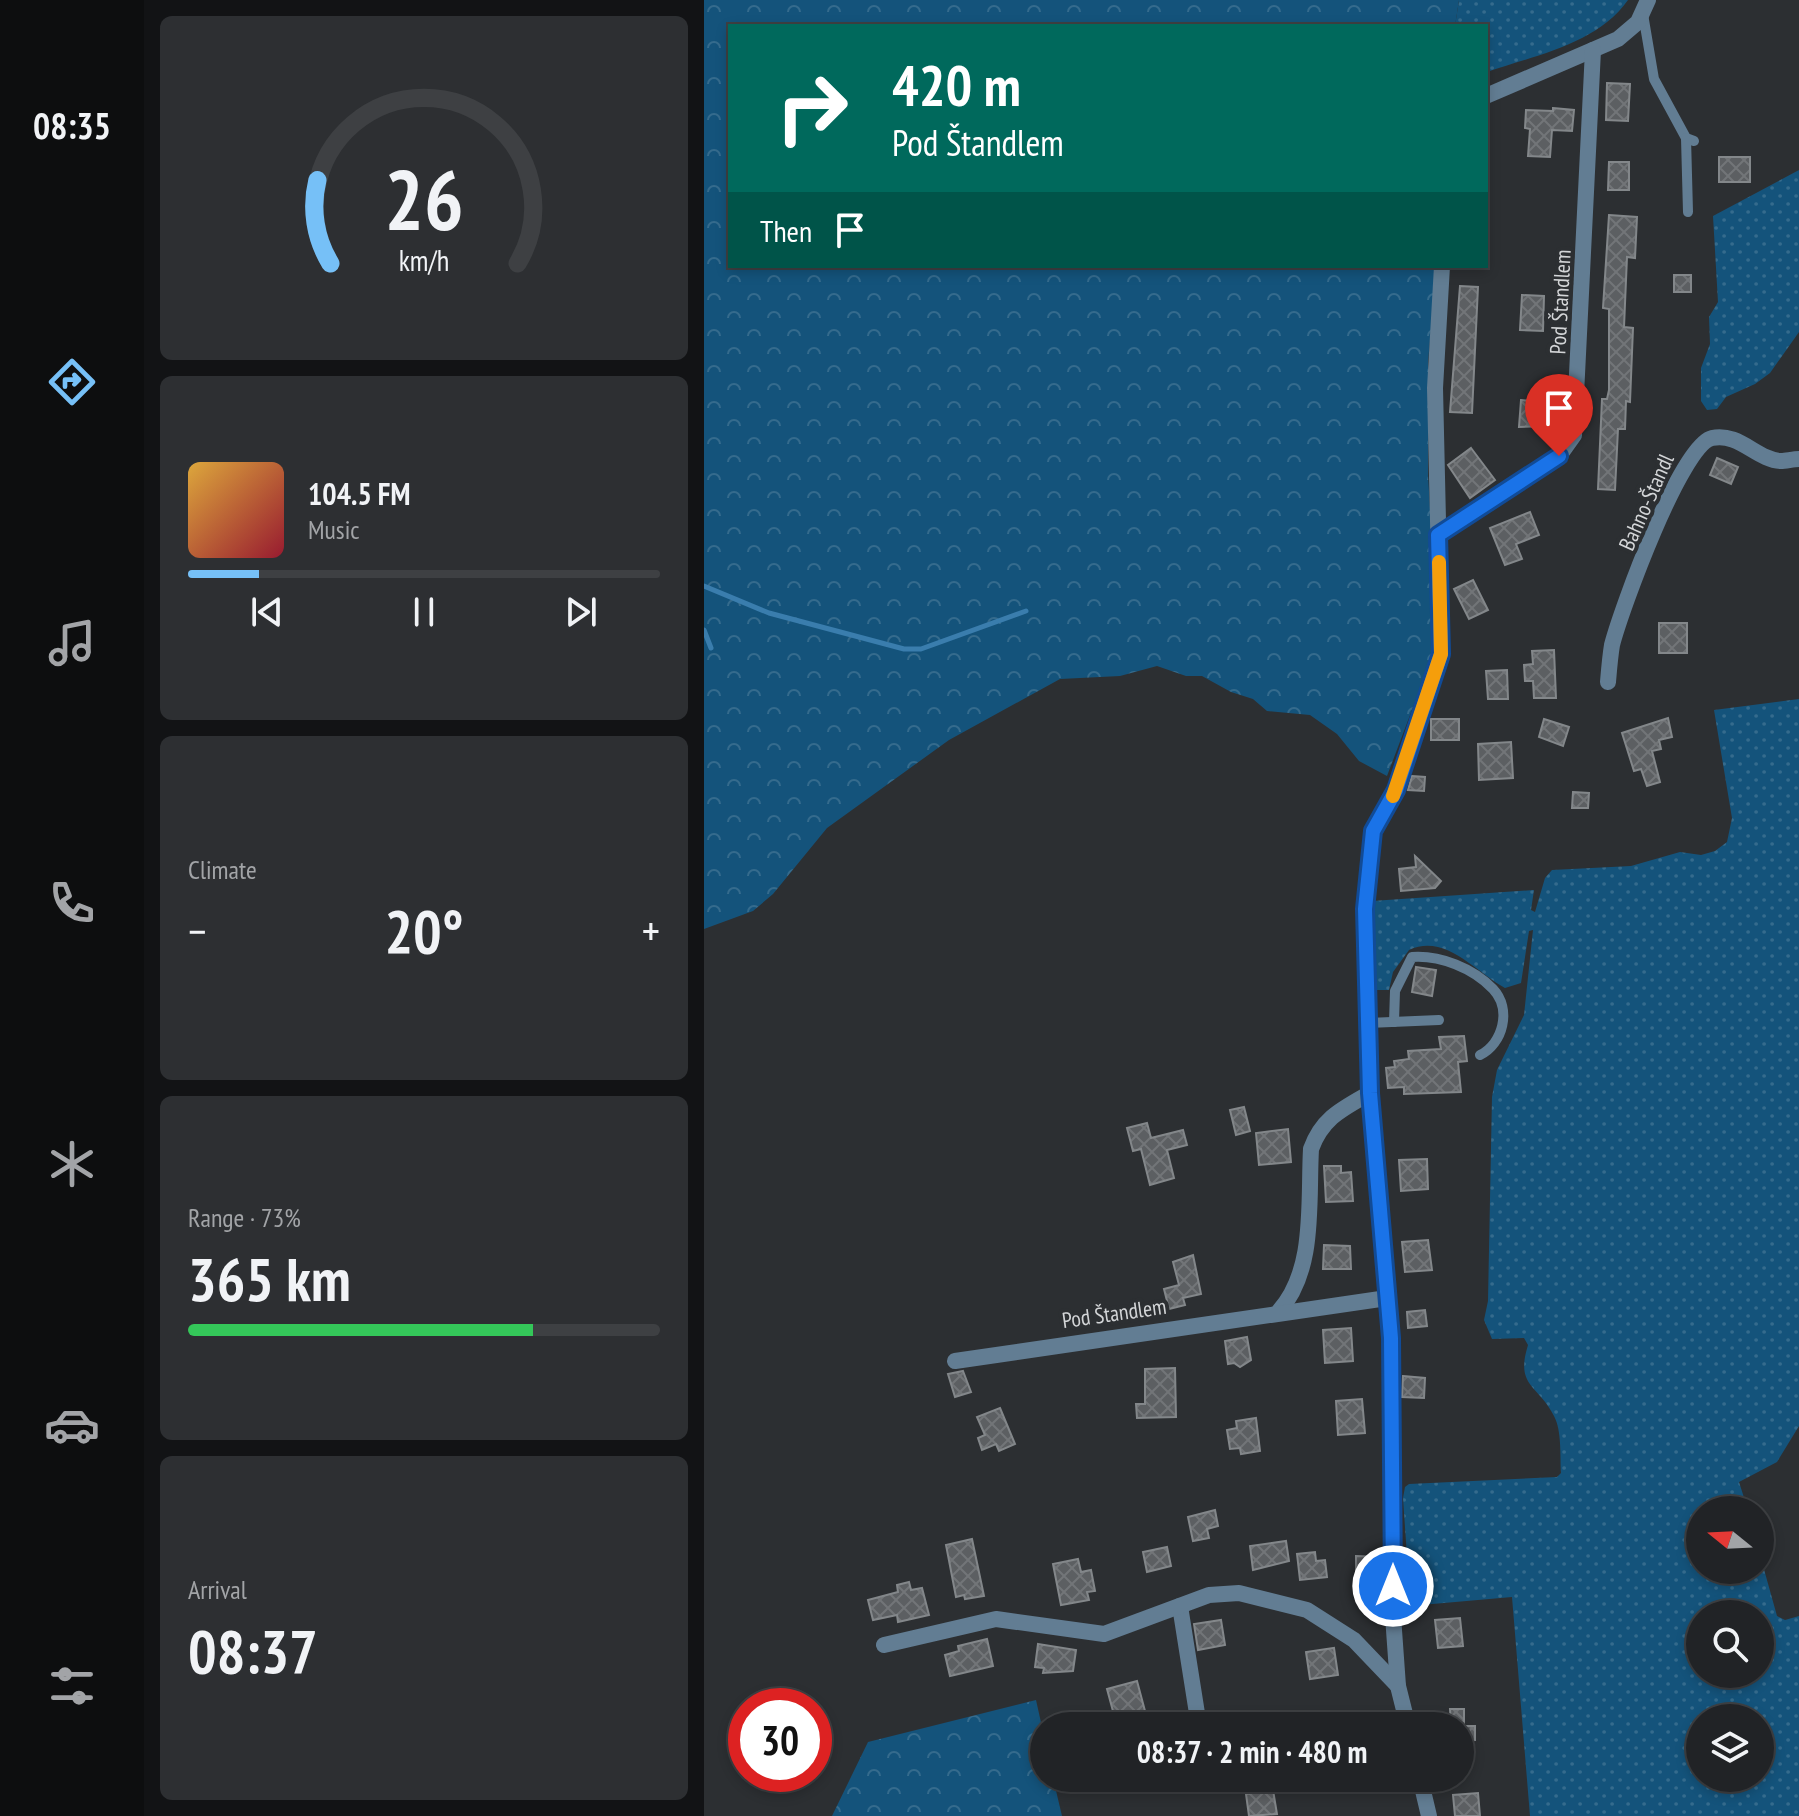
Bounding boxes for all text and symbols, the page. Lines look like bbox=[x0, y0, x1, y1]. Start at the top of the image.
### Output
text: 420 m bbox=[892, 49, 1021, 121]
icon: right bbox=[760, 56, 864, 160]
text: 08:35 bbox=[33, 102, 111, 149]
text: Pod Štandlem bbox=[892, 119, 1064, 166]
text: 26 bbox=[384, 145, 464, 253]
icon: arrive bbox=[828, 208, 872, 252]
text: Then bbox=[760, 211, 812, 250]
text: km/h bbox=[399, 242, 449, 279]
street label: Pod Štandlem bbox=[1543, 249, 1577, 355]
icon: directions bbox=[44, 354, 100, 410]
pin bbox=[1525, 374, 1593, 456]
icon: arrive bbox=[1537, 386, 1581, 430]
street label: Bahno-Štandl bbox=[1612, 448, 1680, 555]
text: 104.5 FM bbox=[308, 474, 410, 513]
text: Music bbox=[308, 513, 360, 546]
icon: previous bbox=[245, 590, 289, 634]
icon: pause bbox=[402, 590, 446, 634]
icon: next bbox=[559, 590, 603, 634]
icon: music bbox=[44, 615, 100, 671]
text: Climate bbox=[188, 853, 257, 886]
icon: phone bbox=[44, 875, 100, 931]
text: 20° bbox=[384, 892, 464, 970]
text: − bbox=[188, 902, 206, 959]
text: + bbox=[642, 902, 660, 959]
icon: climate bbox=[44, 1136, 100, 1192]
text: Range · 73% bbox=[188, 1201, 301, 1234]
text: 365 km bbox=[188, 1240, 351, 1318]
street label: Pod Štandlem bbox=[1060, 1292, 1168, 1334]
icon: car bbox=[44, 1397, 100, 1453]
north arrow bbox=[1686, 1496, 1774, 1584]
map controls bbox=[1686, 1496, 1774, 1792]
position arrow bbox=[1351, 1544, 1435, 1628]
text: Arrival bbox=[188, 1573, 247, 1606]
button: search bbox=[1686, 1600, 1774, 1688]
text: 08:37 bbox=[188, 1612, 318, 1690]
icon: filters bbox=[44, 1658, 100, 1714]
speed limit sign: 30 bbox=[728, 1688, 832, 1792]
button: layers bbox=[1686, 1704, 1774, 1792]
text: 08:37 · 2 min · 480 m bbox=[1137, 1732, 1367, 1771]

